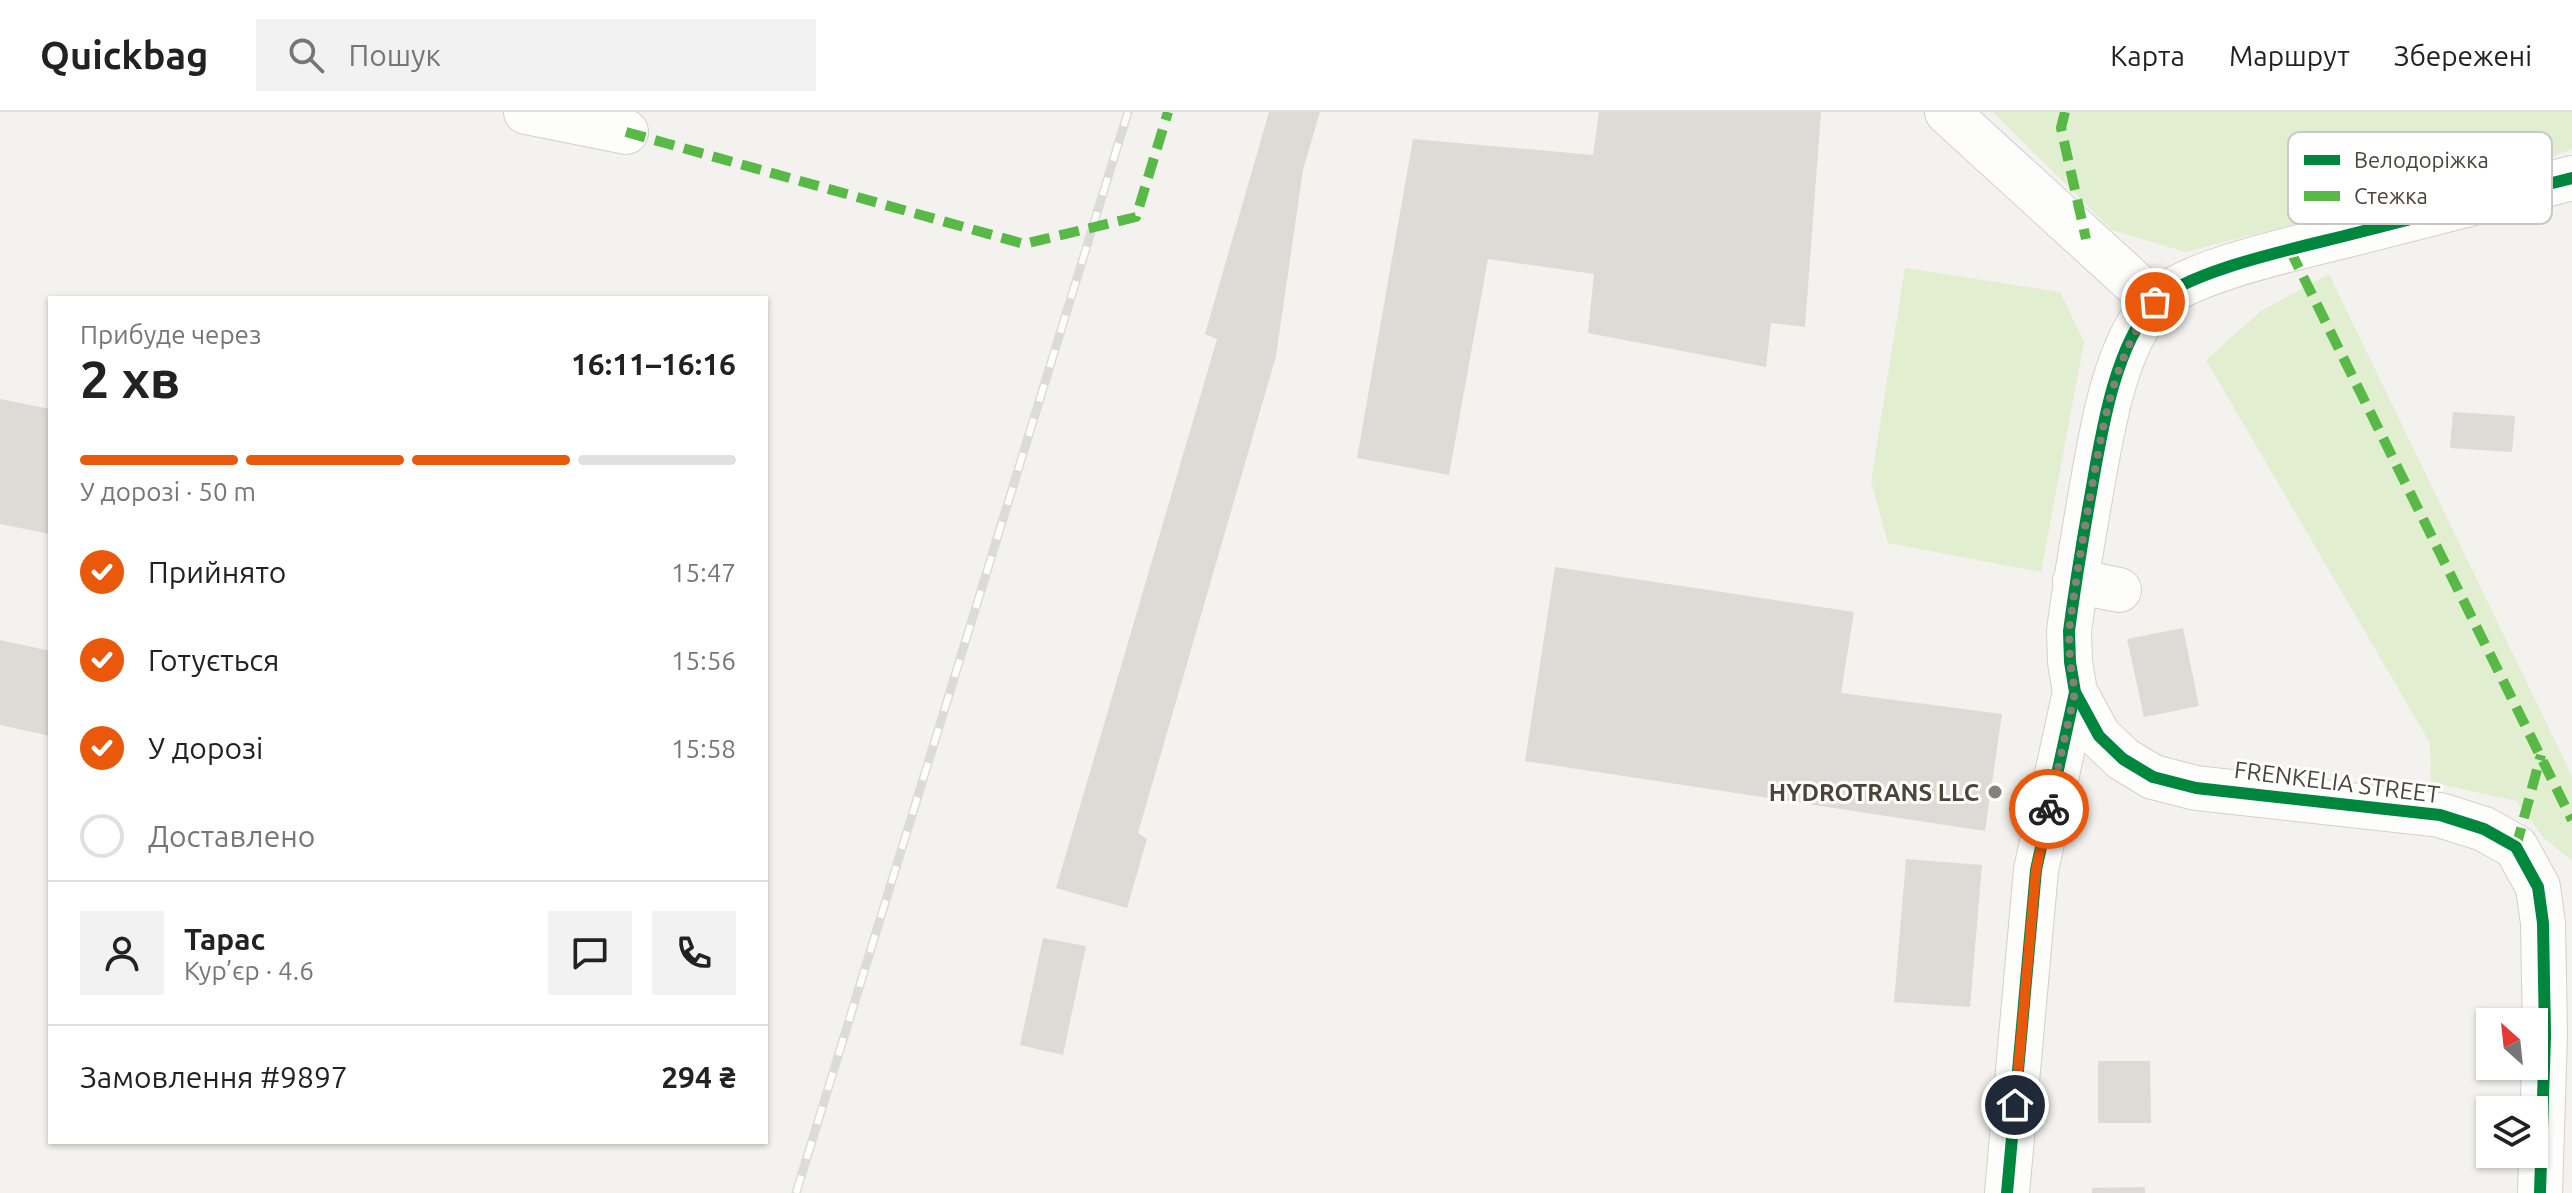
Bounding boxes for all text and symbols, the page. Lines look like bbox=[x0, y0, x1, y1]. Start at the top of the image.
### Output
search box bbox=[256, 19, 816, 91]
icon: search bbox=[284, 33, 328, 77]
text: Quickbag bbox=[40, 34, 208, 76]
text: Пошук bbox=[348, 38, 441, 72]
text: Карта bbox=[2110, 40, 2185, 71]
text: Маршрут bbox=[2229, 40, 2350, 71]
text: Збережені bbox=[2394, 40, 2532, 71]
legend bbox=[2288, 132, 2552, 224]
text: Велодоріжка bbox=[2354, 147, 2489, 172]
text: Стежка bbox=[2354, 183, 2428, 208]
pin bbox=[2121, 268, 2189, 336]
icon: bag bbox=[2133, 280, 2177, 324]
text: Прибуде через bbox=[80, 320, 261, 349]
text: 16:11–16:16 bbox=[571, 347, 736, 381]
text: 2 хв bbox=[80, 350, 180, 408]
text: У дорозі · 50 m bbox=[80, 477, 256, 506]
icon: check bbox=[80, 550, 124, 594]
text: Прийнято bbox=[148, 555, 286, 589]
text: 15:47 bbox=[671, 558, 736, 587]
icon: check bbox=[80, 638, 124, 682]
text: Готується bbox=[148, 643, 279, 677]
text: 15:56 bbox=[671, 646, 736, 675]
icon: check bbox=[80, 726, 124, 770]
text: У дорозі bbox=[148, 731, 263, 765]
text: 15:58 bbox=[671, 734, 736, 763]
street label: FRENKELIA STREET bbox=[2233, 756, 2441, 808]
courier bbox=[2009, 769, 2089, 849]
place label: HYDROTRANS LLC bbox=[1769, 779, 1979, 806]
marker: HYDROTRANS LLC bbox=[1986, 783, 2004, 801]
icon: bike bbox=[2027, 787, 2071, 831]
text: Доставлено bbox=[148, 819, 315, 853]
button: person bbox=[80, 911, 164, 995]
button: chat bbox=[548, 911, 632, 995]
button: phone bbox=[652, 911, 736, 995]
text: Тарас bbox=[184, 922, 265, 956]
text: Кур’єр · 4.6 bbox=[184, 956, 314, 985]
north arrow bbox=[2476, 1008, 2548, 1080]
map controls bbox=[2476, 1008, 2548, 1168]
text: Замовлення #9897 bbox=[80, 1060, 348, 1094]
text: 294 ₴ bbox=[661, 1060, 736, 1094]
pin bbox=[1981, 1071, 2049, 1139]
icon: home bbox=[1993, 1083, 2037, 1127]
button: layers bbox=[2476, 1096, 2548, 1168]

